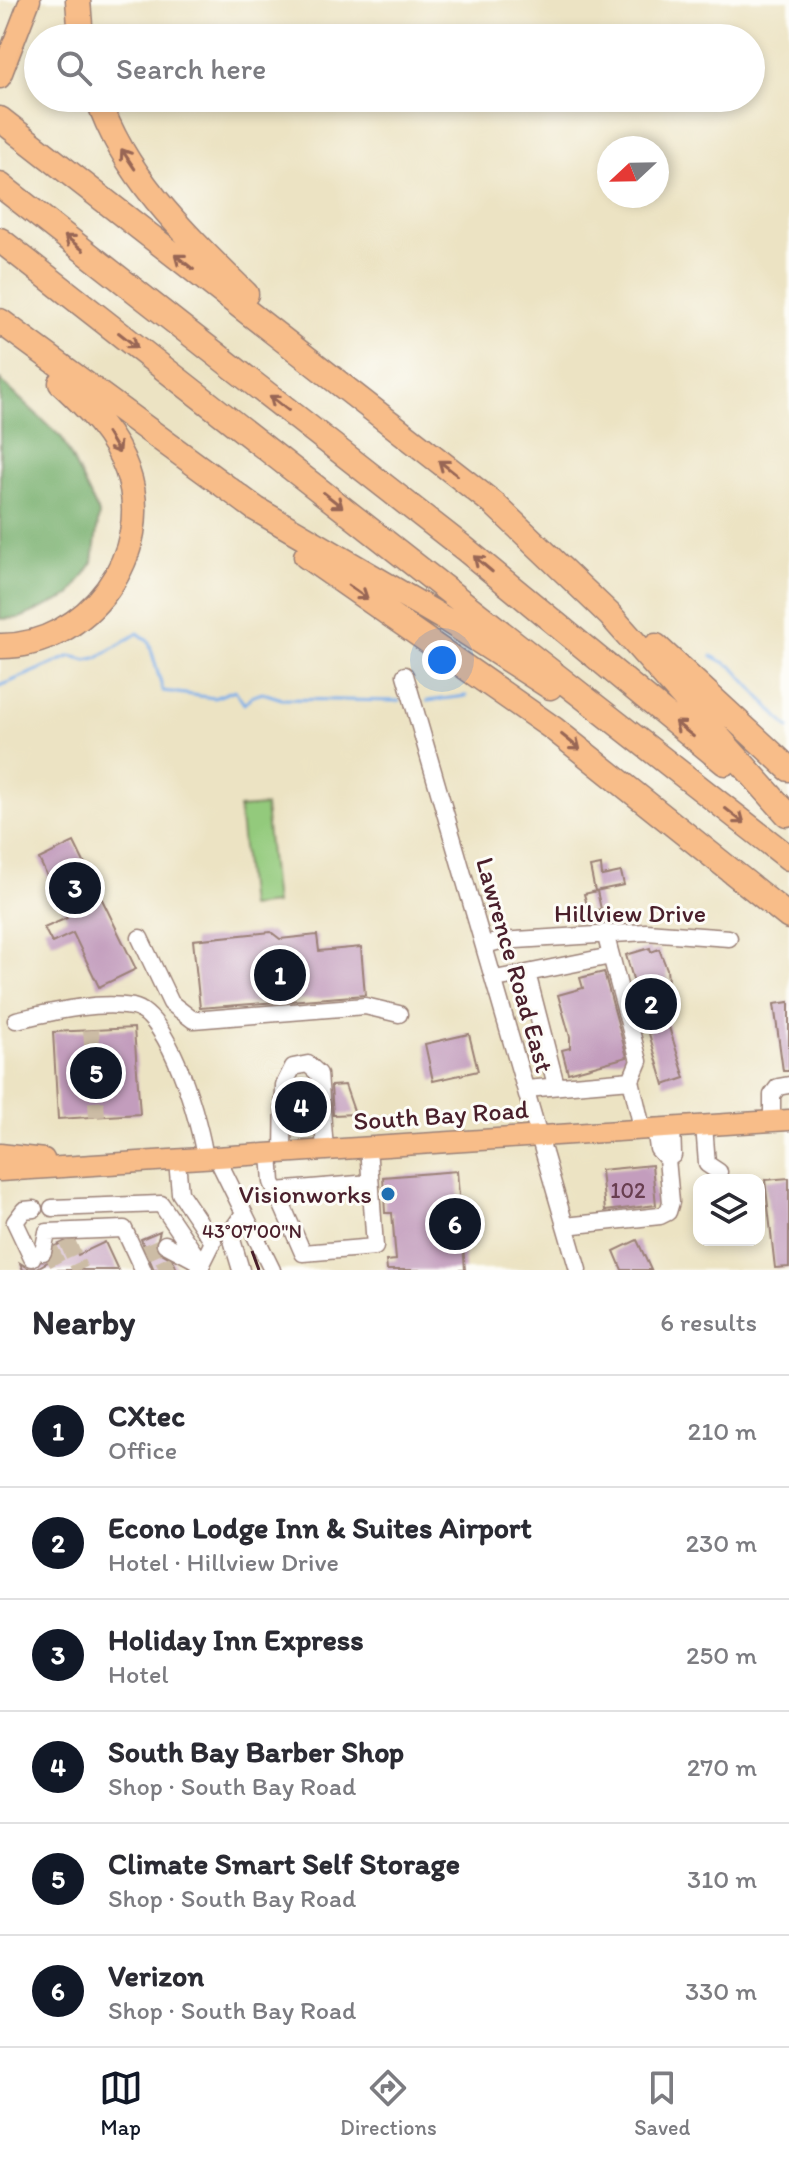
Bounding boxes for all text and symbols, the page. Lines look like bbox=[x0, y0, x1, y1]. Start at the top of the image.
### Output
search box bbox=[24, 24, 765, 112]
icon: search bbox=[52, 46, 96, 90]
text: Search here bbox=[116, 50, 266, 87]
north arrow bbox=[597, 136, 669, 208]
one-way arrow bbox=[120, 149, 136, 171]
one-way arrow bbox=[64, 234, 85, 251]
one-way arrow bbox=[174, 254, 195, 271]
one-way arrow bbox=[117, 331, 138, 349]
one-way arrow bbox=[269, 394, 290, 412]
one-way arrow bbox=[105, 431, 121, 454]
one-way arrow bbox=[438, 460, 459, 477]
one-way arrow bbox=[321, 491, 343, 508]
one-way arrow bbox=[473, 555, 494, 573]
one-way arrow bbox=[347, 584, 369, 600]
your location bbox=[422, 640, 462, 680]
one-way arrow bbox=[674, 720, 695, 738]
one-way arrow bbox=[560, 733, 581, 751]
one-way arrow bbox=[724, 807, 745, 825]
street label: Lawrence Road East bbox=[469, 854, 561, 1077]
pin: 3 bbox=[49, 858, 101, 918]
street label: Hillview Drive bbox=[554, 897, 706, 929]
pin: 1 bbox=[254, 945, 306, 1005]
pin: 2 bbox=[625, 974, 677, 1034]
pin: 5 bbox=[70, 1043, 122, 1103]
pin: 4 bbox=[275, 1077, 327, 1137]
street label: South Bay Road bbox=[352, 1093, 530, 1137]
map controls bbox=[693, 1174, 765, 1246]
button: layers bbox=[693, 1174, 765, 1246]
house number: 102 bbox=[610, 1177, 646, 1204]
place label: Visionworks bbox=[238, 1178, 372, 1210]
marker: Visionworks bbox=[379, 1185, 397, 1203]
pin: 6 bbox=[429, 1194, 481, 1254]
text: 43°07'00"N bbox=[202, 1219, 302, 1243]
text: Nearby bbox=[32, 1302, 135, 1343]
text: 6 results bbox=[660, 1306, 757, 1338]
text: CXtec bbox=[108, 1397, 185, 1434]
text: 1 bbox=[52, 1415, 64, 1447]
text: 210 m bbox=[688, 1415, 757, 1447]
text: Office bbox=[108, 1434, 177, 1466]
text: Econo Lodge Inn & Suites Airport bbox=[108, 1509, 532, 1546]
text: 2 bbox=[51, 1527, 65, 1559]
text: 230 m bbox=[685, 1527, 757, 1559]
text: Hotel · Hillview Drive bbox=[108, 1546, 339, 1578]
text: Holiday Inn Express bbox=[108, 1621, 364, 1658]
text: 3 bbox=[51, 1639, 65, 1671]
text: 250 m bbox=[686, 1639, 757, 1671]
text: Hotel bbox=[108, 1658, 169, 1690]
text: South Bay Barber Shop bbox=[108, 1733, 404, 1770]
text: 4 bbox=[50, 1751, 66, 1783]
text: 270 m bbox=[687, 1751, 757, 1783]
text: Shop · South Bay Road bbox=[108, 1770, 356, 1802]
text: Climate Smart Self Storage bbox=[108, 1845, 460, 1882]
text: 5 bbox=[51, 1863, 65, 1895]
text: 310 m bbox=[687, 1863, 757, 1895]
text: Shop · South Bay Road bbox=[108, 1882, 356, 1914]
text: Verizon bbox=[108, 1957, 204, 1994]
text: 6 bbox=[51, 1975, 65, 2007]
text: 330 m bbox=[685, 1975, 757, 2007]
text: Shop · South Bay Road bbox=[108, 1994, 356, 2026]
tab: Map bbox=[99, 2066, 143, 2141]
tab: Directions bbox=[340, 2066, 437, 2141]
tab: Saved bbox=[634, 2066, 690, 2141]

